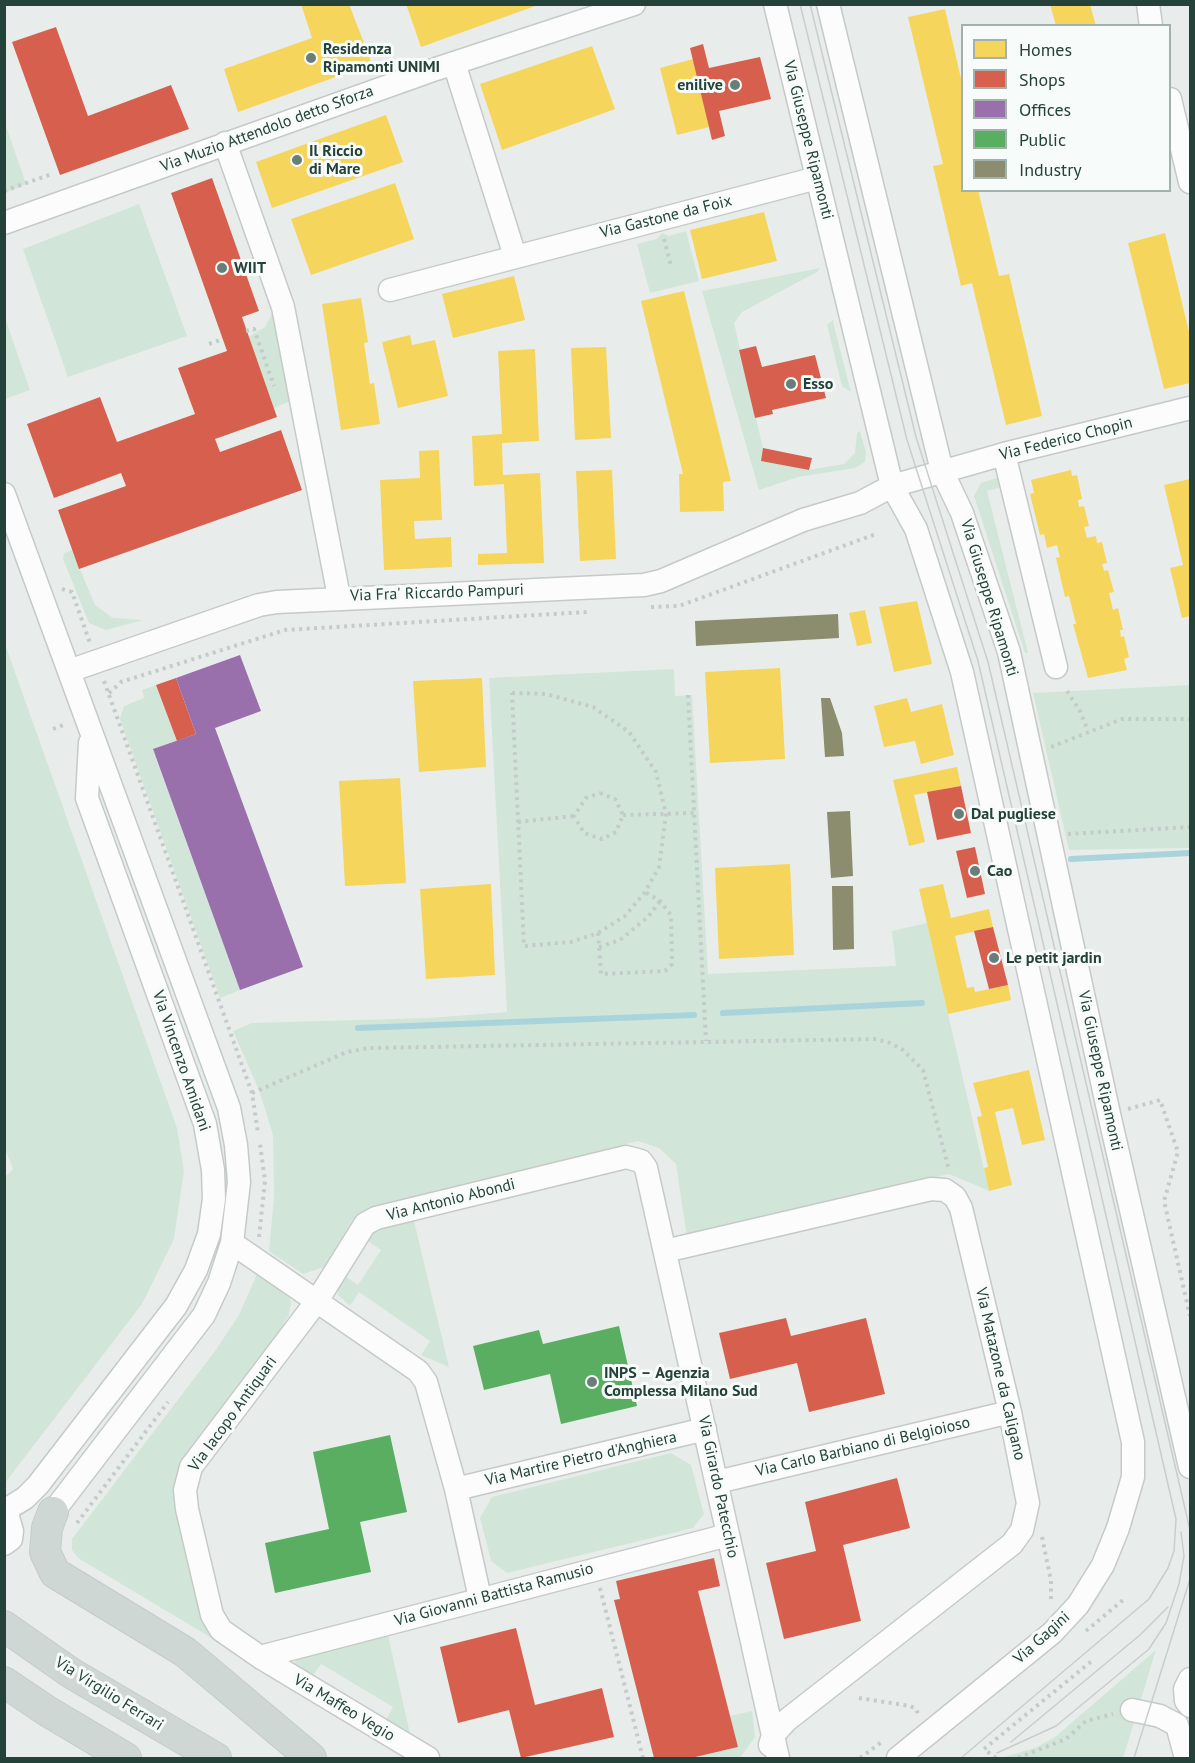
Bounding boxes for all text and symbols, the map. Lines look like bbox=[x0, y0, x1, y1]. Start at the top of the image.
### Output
legend bbox=[961, 24, 1171, 192]
text: Homes bbox=[1019, 38, 1072, 61]
place label: Residenza Ripamonti UNIMI bbox=[323, 39, 440, 77]
marker: Residenza Ripamonti UNIMI bbox=[304, 51, 318, 65]
street label: Via Giuseppe Ripamonti bbox=[779, 58, 837, 222]
text: Shops bbox=[1019, 68, 1065, 91]
place label: enilive bbox=[677, 75, 723, 95]
marker: enilive bbox=[728, 78, 742, 92]
street label: Via Muzio Attendolo detto Sforza bbox=[158, 81, 376, 177]
text: Offices bbox=[1019, 98, 1071, 121]
text: Public bbox=[1019, 128, 1066, 151]
place label: Il Riccio di Mare bbox=[309, 141, 363, 179]
marker: Il Riccio di Mare bbox=[290, 153, 304, 167]
text: Industry bbox=[1019, 158, 1082, 181]
street label: Via Gastone da Foix bbox=[598, 191, 734, 243]
place label: WIIT bbox=[234, 258, 266, 278]
marker: WIIT bbox=[215, 261, 229, 275]
place label: Esso bbox=[803, 374, 833, 394]
marker: Esso bbox=[784, 377, 798, 391]
street label: Via Federico Chopin bbox=[998, 413, 1134, 465]
street label: Via Giuseppe Ripamonti bbox=[956, 517, 1022, 679]
street label: Via Fra' Riccardo Pampuri bbox=[350, 580, 524, 606]
place label: Dal pugliese bbox=[971, 804, 1056, 824]
marker: Dal pugliese bbox=[952, 807, 966, 821]
place label: Cao bbox=[987, 861, 1012, 881]
marker: Cao bbox=[968, 864, 982, 878]
place label: Le petit jardin bbox=[1006, 948, 1102, 968]
marker: Le petit jardin bbox=[987, 951, 1001, 965]
street label: Via Vincenzo Amidani bbox=[148, 988, 214, 1134]
street label: Via Giuseppe Ripamonti bbox=[1074, 989, 1126, 1153]
street label: Via Antonio Abondi bbox=[385, 1175, 517, 1225]
street label: Via Matazone da Caligano bbox=[971, 1286, 1029, 1462]
street label: Via Iacopo Antiquari bbox=[185, 1353, 281, 1475]
place label: INPS – Agenzia Complessa Milano Sud bbox=[604, 1363, 758, 1401]
marker: INPS – Agenzia Complessa Milano Sud bbox=[585, 1375, 599, 1389]
street label: Via Carlo Barbiano di Belgioioso bbox=[754, 1413, 972, 1481]
street label: Via Girardo Patecchio bbox=[694, 1414, 742, 1560]
street label: Via Martire Pietro d'Anghiera bbox=[483, 1428, 679, 1490]
street label: Via Giovanni Battista Ramusio bbox=[392, 1559, 596, 1631]
street label: Via Gagini bbox=[1010, 1608, 1074, 1668]
street label: Via Virgilio Ferrari bbox=[51, 1653, 167, 1735]
street label: Via Maffeo Vegio bbox=[290, 1670, 398, 1746]

